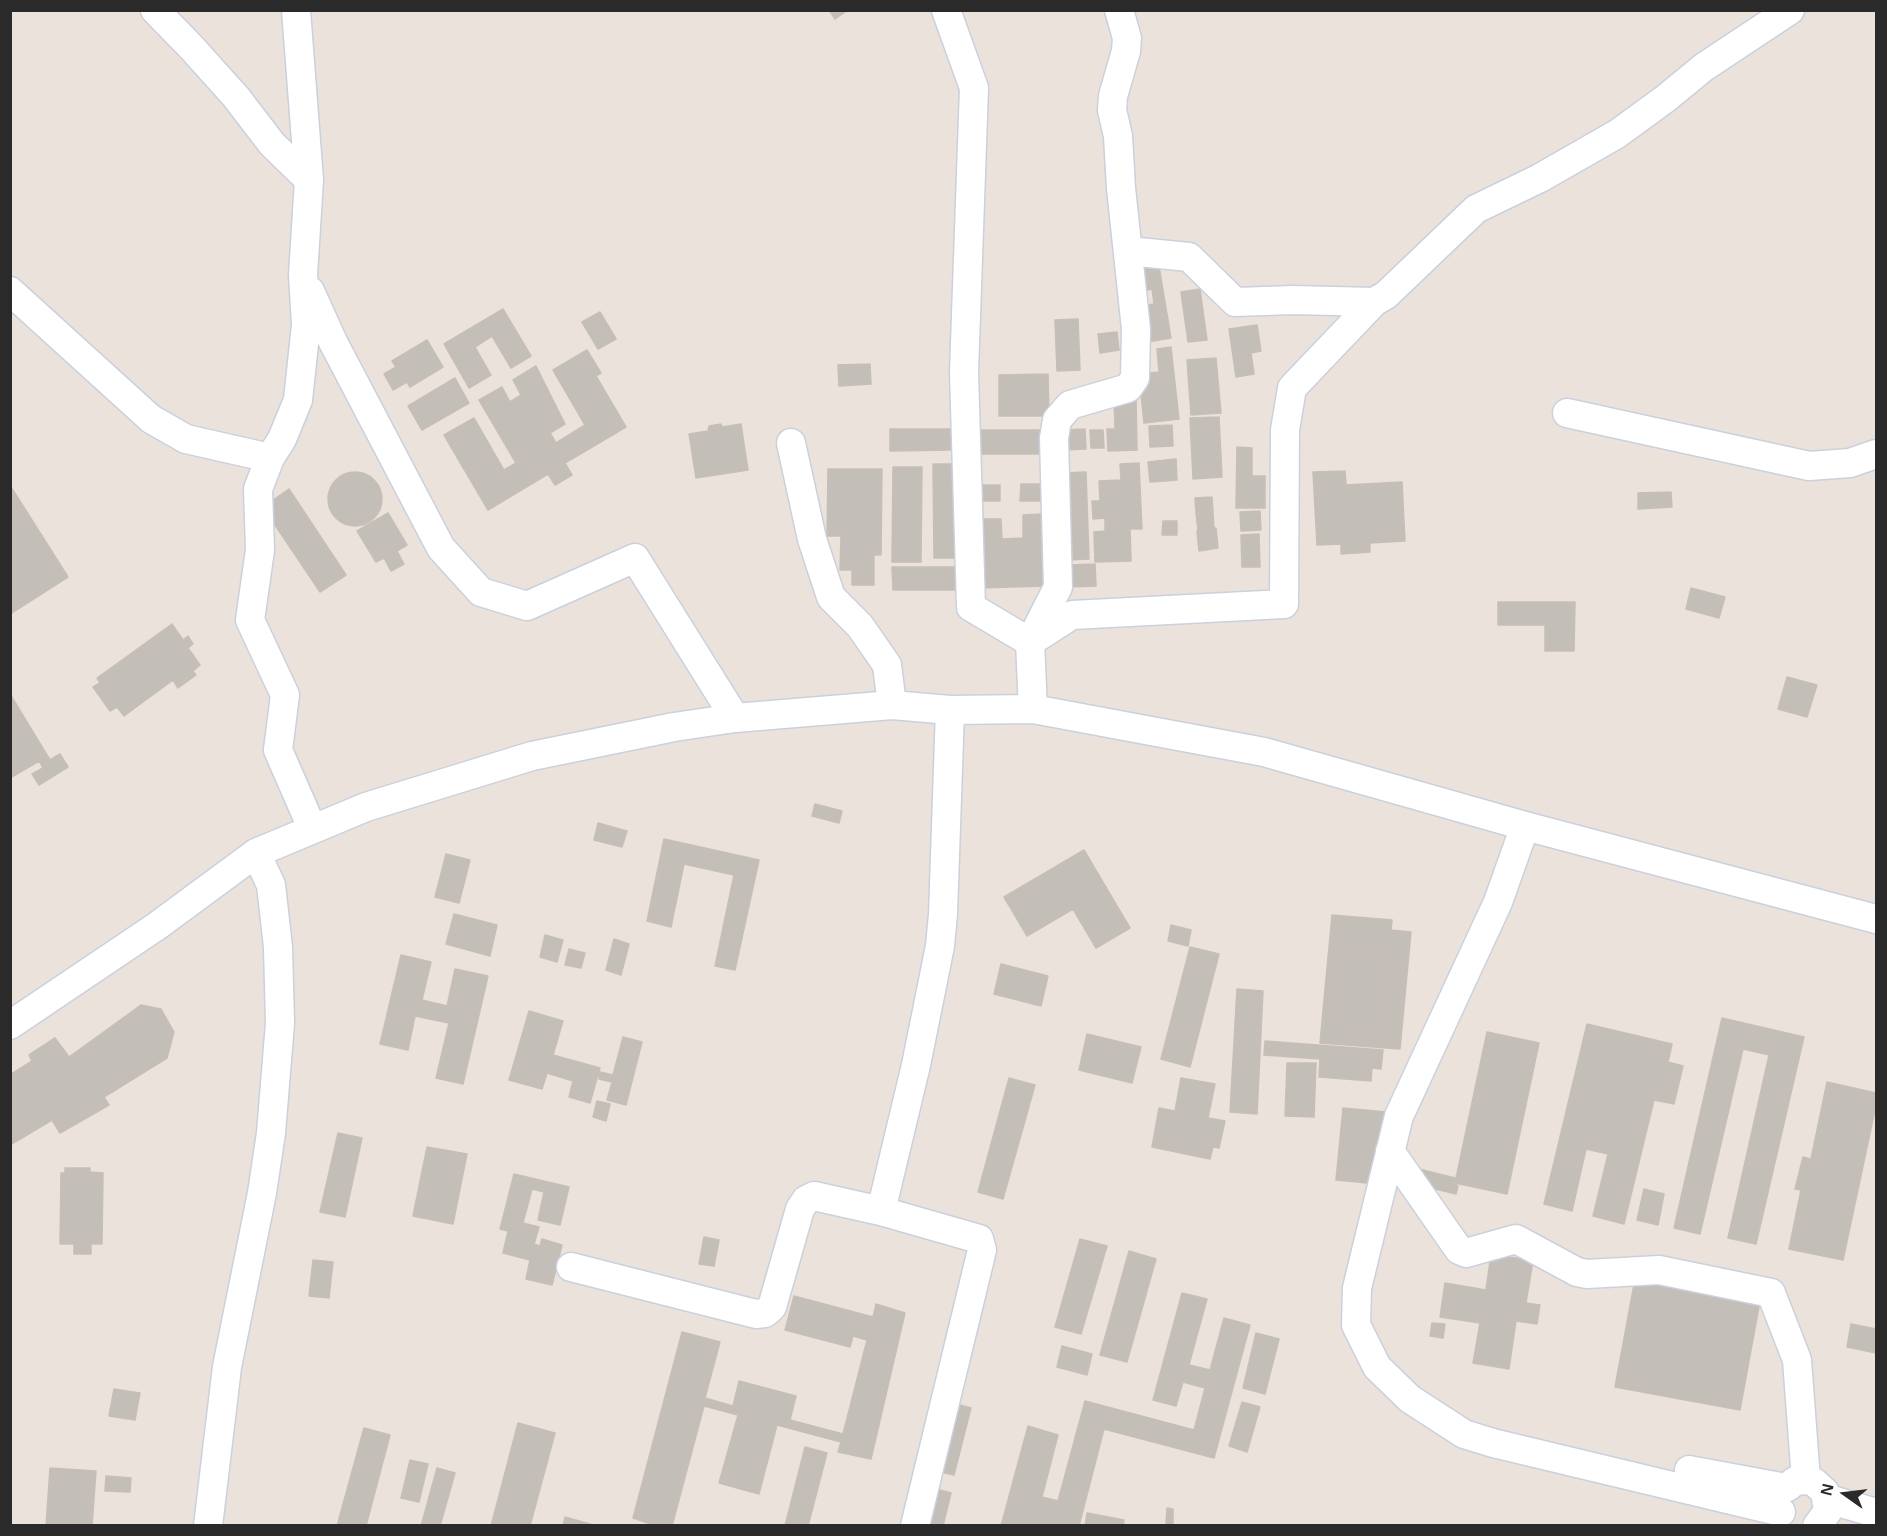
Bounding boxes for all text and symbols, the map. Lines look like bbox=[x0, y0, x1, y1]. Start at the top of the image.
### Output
north arrow bbox=[1815, 1464, 1875, 1524]
text: N bbox=[1817, 1482, 1837, 1497]

